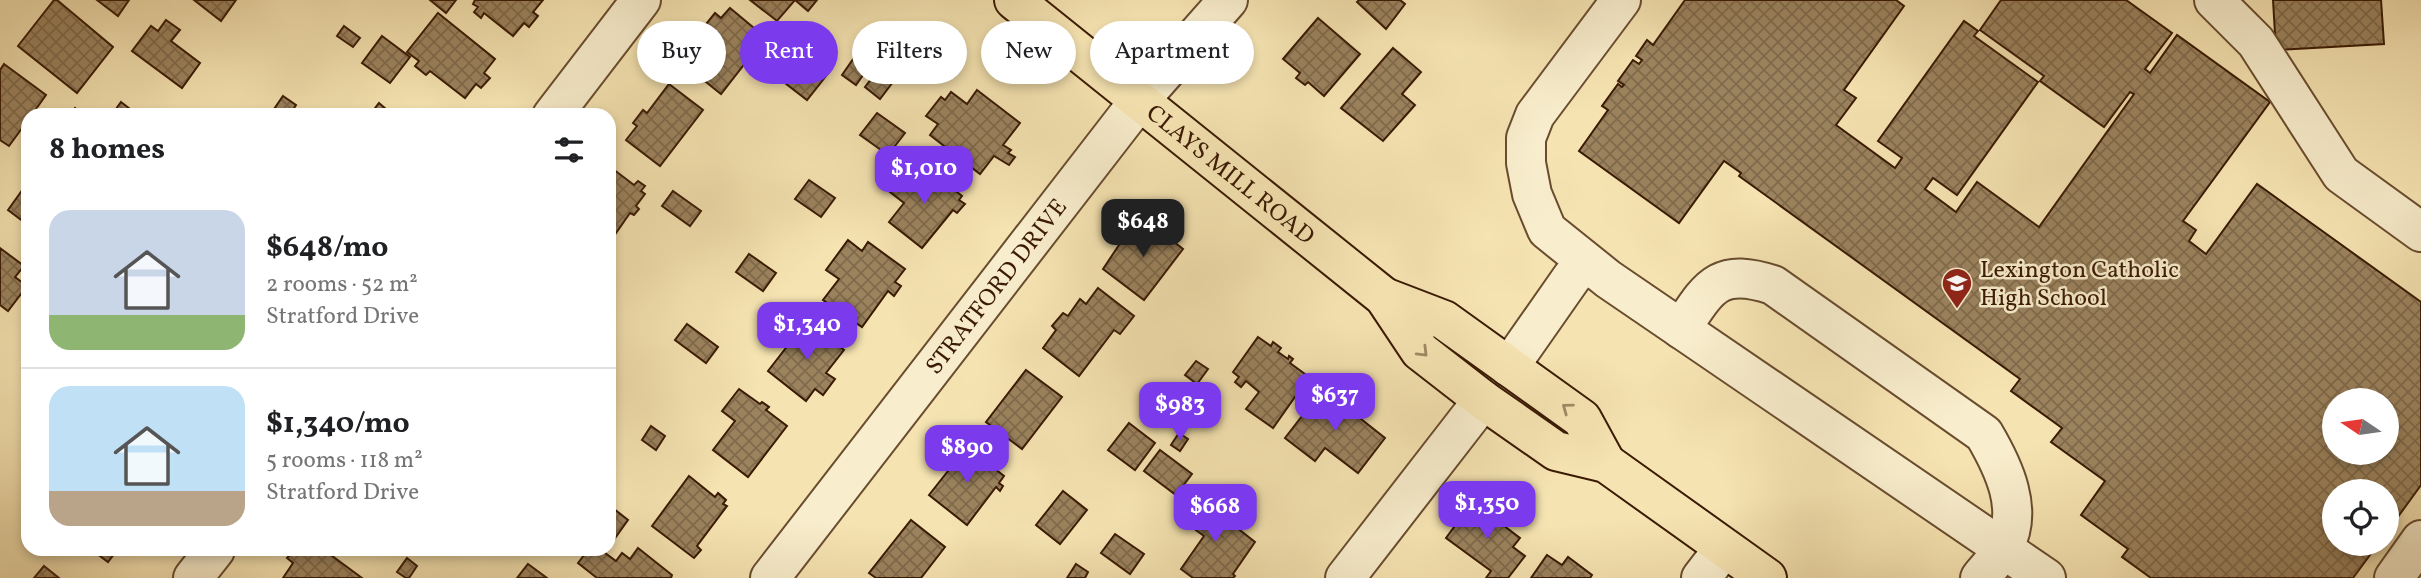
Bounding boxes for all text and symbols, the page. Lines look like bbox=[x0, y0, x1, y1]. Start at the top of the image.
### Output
chip: Buy bbox=[637, 21, 726, 84]
chip: Rent bbox=[740, 21, 838, 84]
chip: Filters bbox=[852, 21, 967, 84]
chip: New bbox=[981, 21, 1076, 84]
chip: Apartment bbox=[1090, 21, 1254, 84]
street label: CLAYS MILL ROAD bbox=[1138, 97, 1321, 254]
text: 8 homes bbox=[49, 129, 165, 171]
icon: filters bbox=[550, 131, 588, 169]
pin: $1,010 bbox=[867, 146, 981, 206]
text: $1,010 bbox=[891, 153, 957, 185]
street label: STRATFORD DRIVE bbox=[918, 192, 1076, 382]
pin: $648 bbox=[1102, 200, 1184, 259]
text: $648 bbox=[1117, 206, 1169, 238]
text: $648/mo bbox=[266, 227, 388, 269]
icon: home bbox=[105, 238, 189, 322]
place label: Lexington Catholic High School bbox=[1980, 254, 2179, 316]
school or university icon: Lexington Catholic High School bbox=[1940, 266, 1974, 310]
text: 2 rooms · 52 m² bbox=[266, 269, 418, 301]
text: Stratford Drive bbox=[266, 301, 419, 333]
pin: $1,340 bbox=[750, 302, 864, 362]
text: $1,340 bbox=[773, 309, 841, 341]
one-way arrow bbox=[1415, 343, 1428, 356]
pin: $637 bbox=[1294, 374, 1376, 433]
text: $637 bbox=[1311, 380, 1359, 412]
pin: $983 bbox=[1139, 382, 1221, 442]
north arrow bbox=[2322, 388, 2399, 466]
map controls bbox=[2322, 388, 2399, 556]
text: $983 bbox=[1155, 389, 1205, 421]
text: $1,340/mo bbox=[266, 403, 410, 445]
one-way arrow bbox=[1562, 404, 1575, 417]
icon: home bbox=[105, 414, 189, 498]
pin: $890 bbox=[926, 426, 1008, 485]
text: $890 bbox=[941, 432, 993, 464]
text: 5 rooms · 118 m² bbox=[266, 445, 423, 477]
text: Stratford Drive bbox=[266, 477, 419, 509]
button: locate bbox=[2322, 479, 2399, 556]
pin: $1,350 bbox=[1430, 482, 1544, 541]
pin: $668 bbox=[1174, 484, 1256, 544]
text: $1,350 bbox=[1454, 488, 1520, 520]
text: $668 bbox=[1190, 491, 1240, 523]

